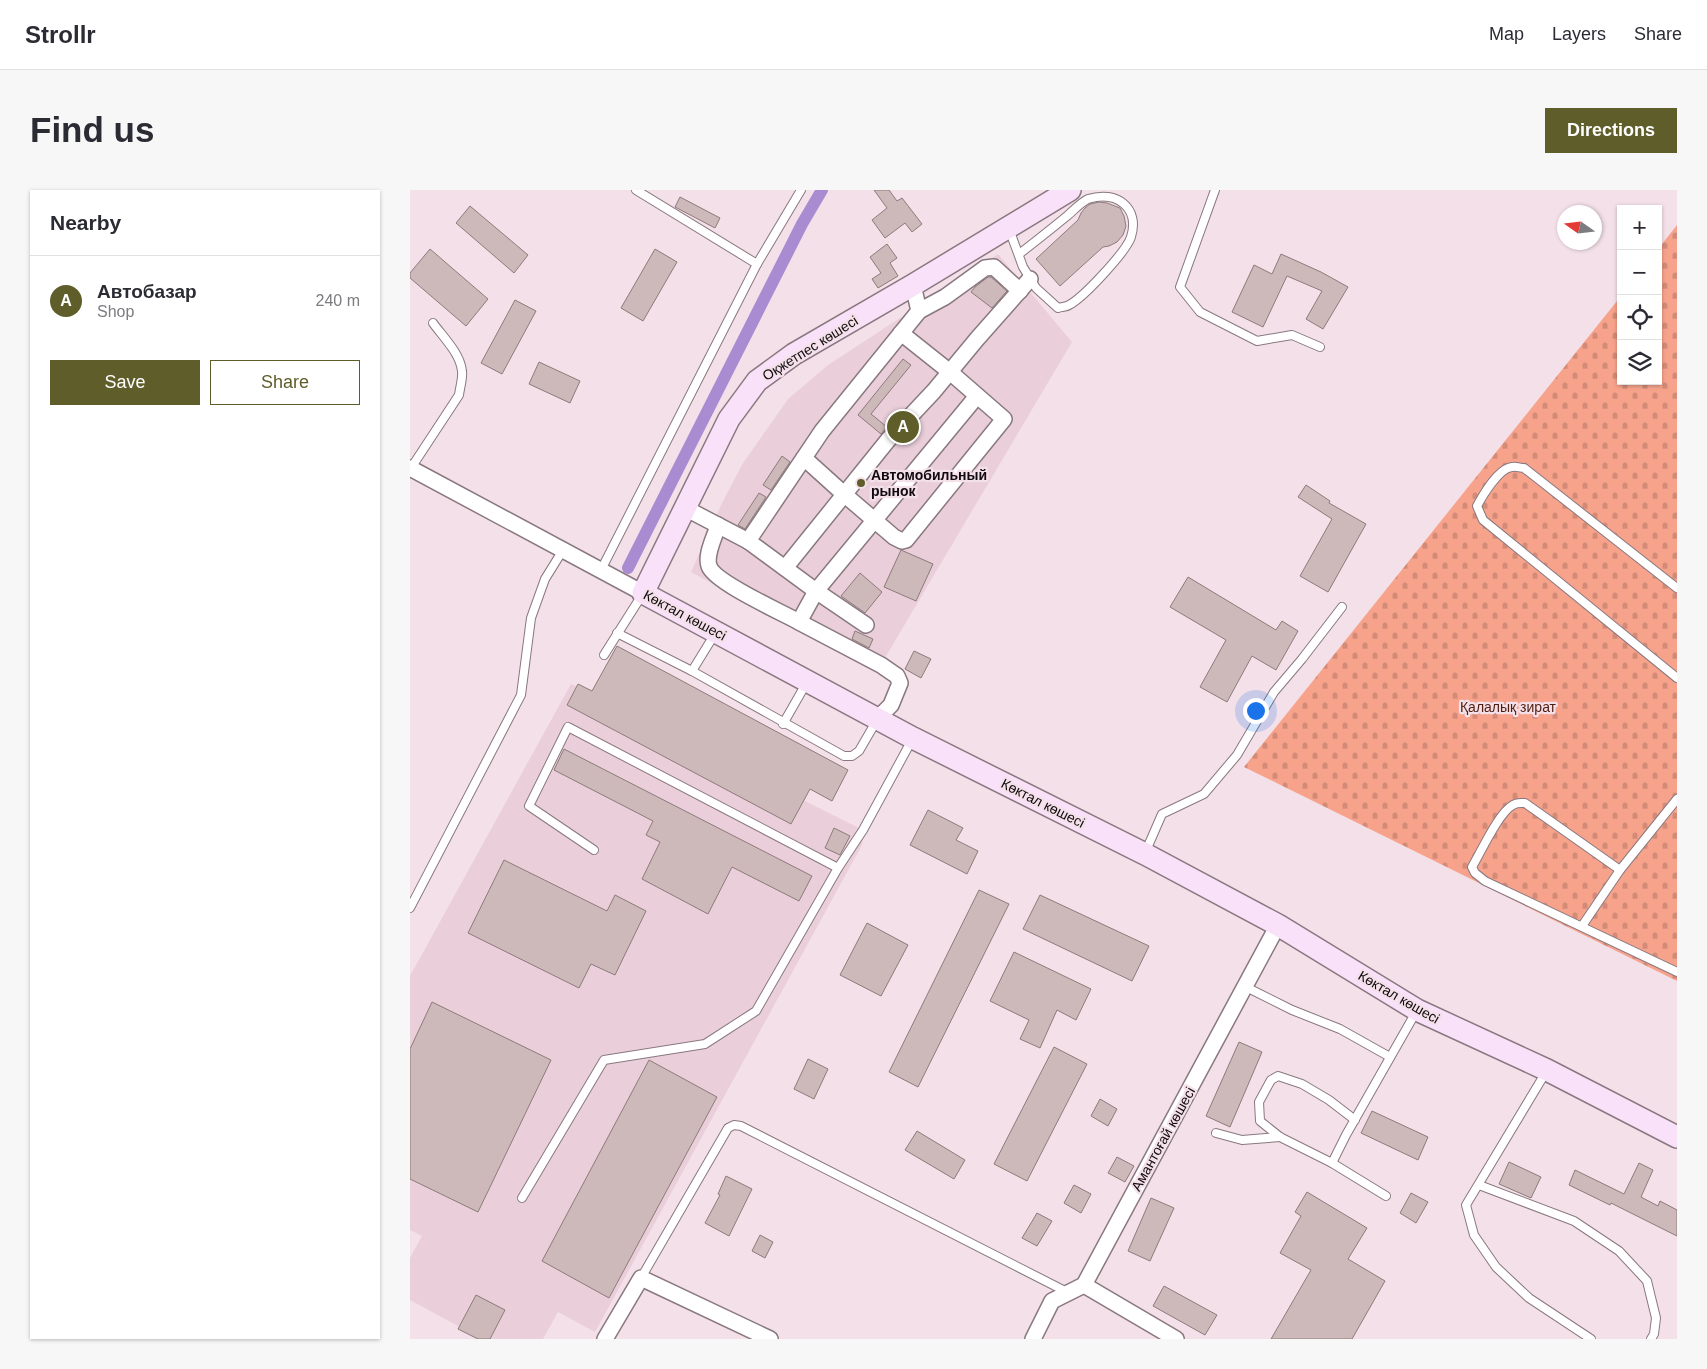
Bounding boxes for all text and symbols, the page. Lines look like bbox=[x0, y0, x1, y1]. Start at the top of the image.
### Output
text: Strollr bbox=[25, 21, 96, 48]
text: Map bbox=[1489, 24, 1524, 44]
text: Layers bbox=[1552, 24, 1606, 44]
text: Share bbox=[1634, 24, 1682, 44]
button: Directions bbox=[1545, 108, 1677, 153]
text: Find us bbox=[30, 110, 154, 149]
north arrow bbox=[1557, 205, 1602, 250]
map controls bbox=[1617, 205, 1662, 385]
button: + bbox=[1617, 205, 1662, 250]
text: Nearby bbox=[50, 211, 121, 234]
button: − bbox=[1617, 250, 1662, 295]
text: Автобазар bbox=[97, 281, 197, 302]
text: A bbox=[60, 292, 72, 309]
text: 240 m bbox=[316, 292, 360, 309]
button: locate bbox=[1617, 295, 1662, 340]
text: Shop bbox=[97, 303, 134, 320]
street label: Оқжетпес көшесі bbox=[759, 312, 861, 384]
button: layers bbox=[1617, 340, 1662, 385]
button: Save bbox=[50, 360, 200, 405]
button: Share bbox=[210, 360, 360, 405]
pin: A bbox=[887, 408, 919, 446]
place label: Автомобильный рынок bbox=[871, 467, 987, 499]
marker: Автомобильный рынок bbox=[855, 477, 867, 489]
street label: Көктал көшесі bbox=[641, 586, 729, 644]
your location bbox=[1243, 698, 1269, 724]
park label: Қалалық зират bbox=[1460, 699, 1557, 715]
street label: Көктал көшесі bbox=[999, 775, 1087, 831]
street label: Көктал көшесі bbox=[1355, 967, 1443, 1027]
street label: Амантоғай көшесі bbox=[1128, 1084, 1198, 1194]

